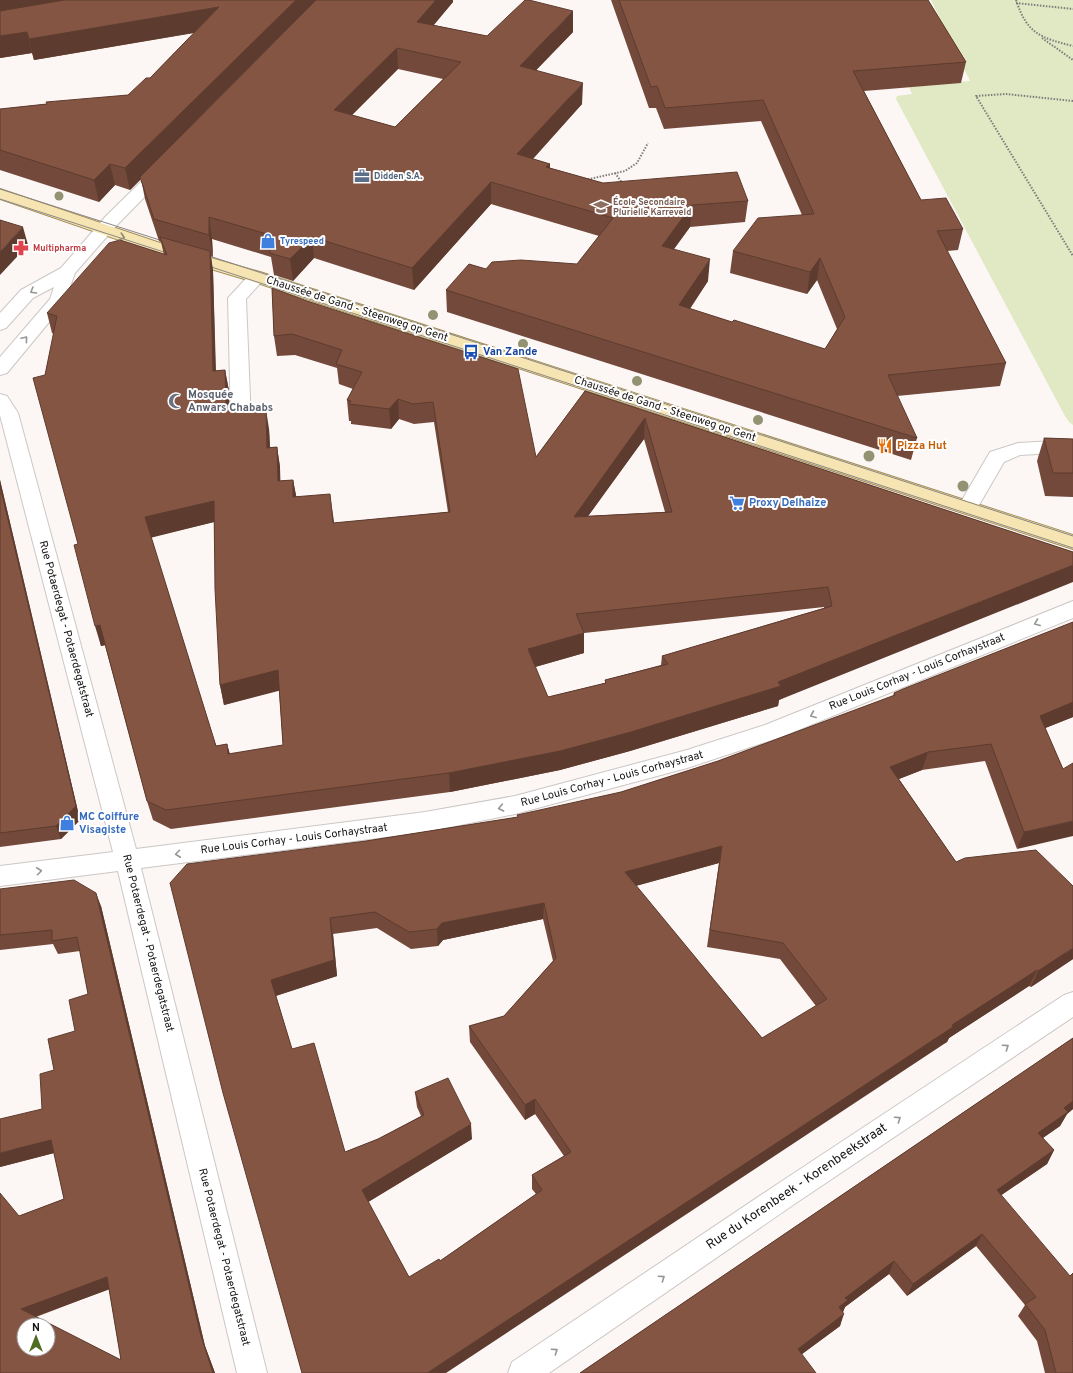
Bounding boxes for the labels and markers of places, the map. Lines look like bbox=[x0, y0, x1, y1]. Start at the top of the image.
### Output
office icon: Didden S.A. bbox=[353, 167, 371, 185]
place label: Didden S.A. bbox=[374, 171, 422, 182]
place label: École Secondaire Plurielle Karreveld bbox=[613, 196, 691, 218]
school or university icon: École Secondaire Plurielle Karreveld bbox=[592, 198, 610, 216]
shop icon: Tyrespeed bbox=[259, 232, 277, 250]
place label: Tyrespeed bbox=[280, 236, 324, 247]
pharmacy icon: Multipharma bbox=[12, 239, 30, 257]
place label: Multipharma bbox=[33, 243, 86, 254]
bus stop icon: Van Zande bbox=[462, 343, 480, 361]
place label: Van Zande bbox=[483, 345, 537, 359]
place label: Mosquée Anwars Chababs bbox=[188, 388, 273, 415]
mosque icon: Mosquée Anwars Chababs bbox=[167, 392, 185, 410]
restaurant icon: Pizza Hut bbox=[876, 437, 894, 455]
place label: Pizza Hut bbox=[897, 439, 947, 453]
supermarket icon: Proxy Delhaize bbox=[728, 494, 746, 512]
place label: Proxy Delhaize bbox=[749, 496, 826, 510]
place label: MC Coiffure Visagiste bbox=[79, 810, 139, 837]
shop icon: MC Coiffure Visagiste bbox=[58, 814, 76, 832]

